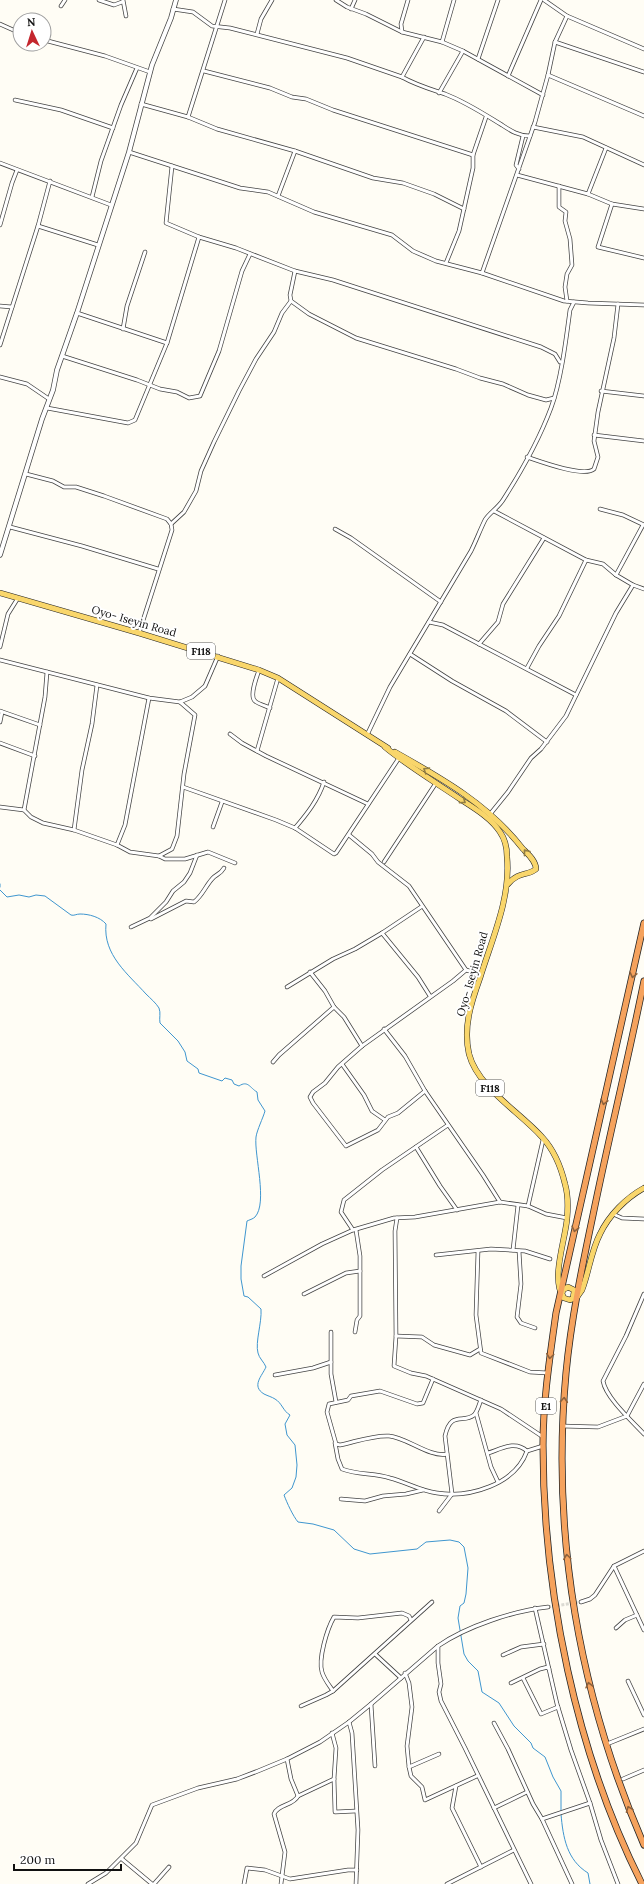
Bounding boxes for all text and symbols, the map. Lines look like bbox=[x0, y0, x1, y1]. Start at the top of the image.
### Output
north arrow bbox=[12, 12, 52, 52]
text: N bbox=[27, 15, 37, 29]
street label: Oyo- Iseyin Road bbox=[90, 602, 178, 640]
road number: F118 bbox=[187, 643, 215, 659]
one-way arrow bbox=[424, 768, 431, 775]
one-way arrow bbox=[459, 796, 466, 803]
one-way arrow bbox=[524, 850, 531, 857]
street label: Oyo- Iseyin Road bbox=[453, 930, 491, 1018]
one-way arrow bbox=[629, 972, 637, 978]
road number: F118 bbox=[476, 1080, 504, 1096]
one-way arrow bbox=[600, 1099, 608, 1105]
one-way arrow bbox=[571, 1225, 579, 1232]
one-way arrow bbox=[546, 1353, 555, 1359]
one-way arrow bbox=[559, 1396, 568, 1403]
road number: E1 bbox=[536, 1398, 556, 1414]
one-way arrow bbox=[562, 1554, 571, 1560]
one-way arrow bbox=[586, 1682, 594, 1688]
one-way arrow bbox=[625, 1805, 633, 1812]
scale bar bbox=[14, 1846, 121, 1872]
text: 200 m bbox=[20, 1852, 56, 1867]

